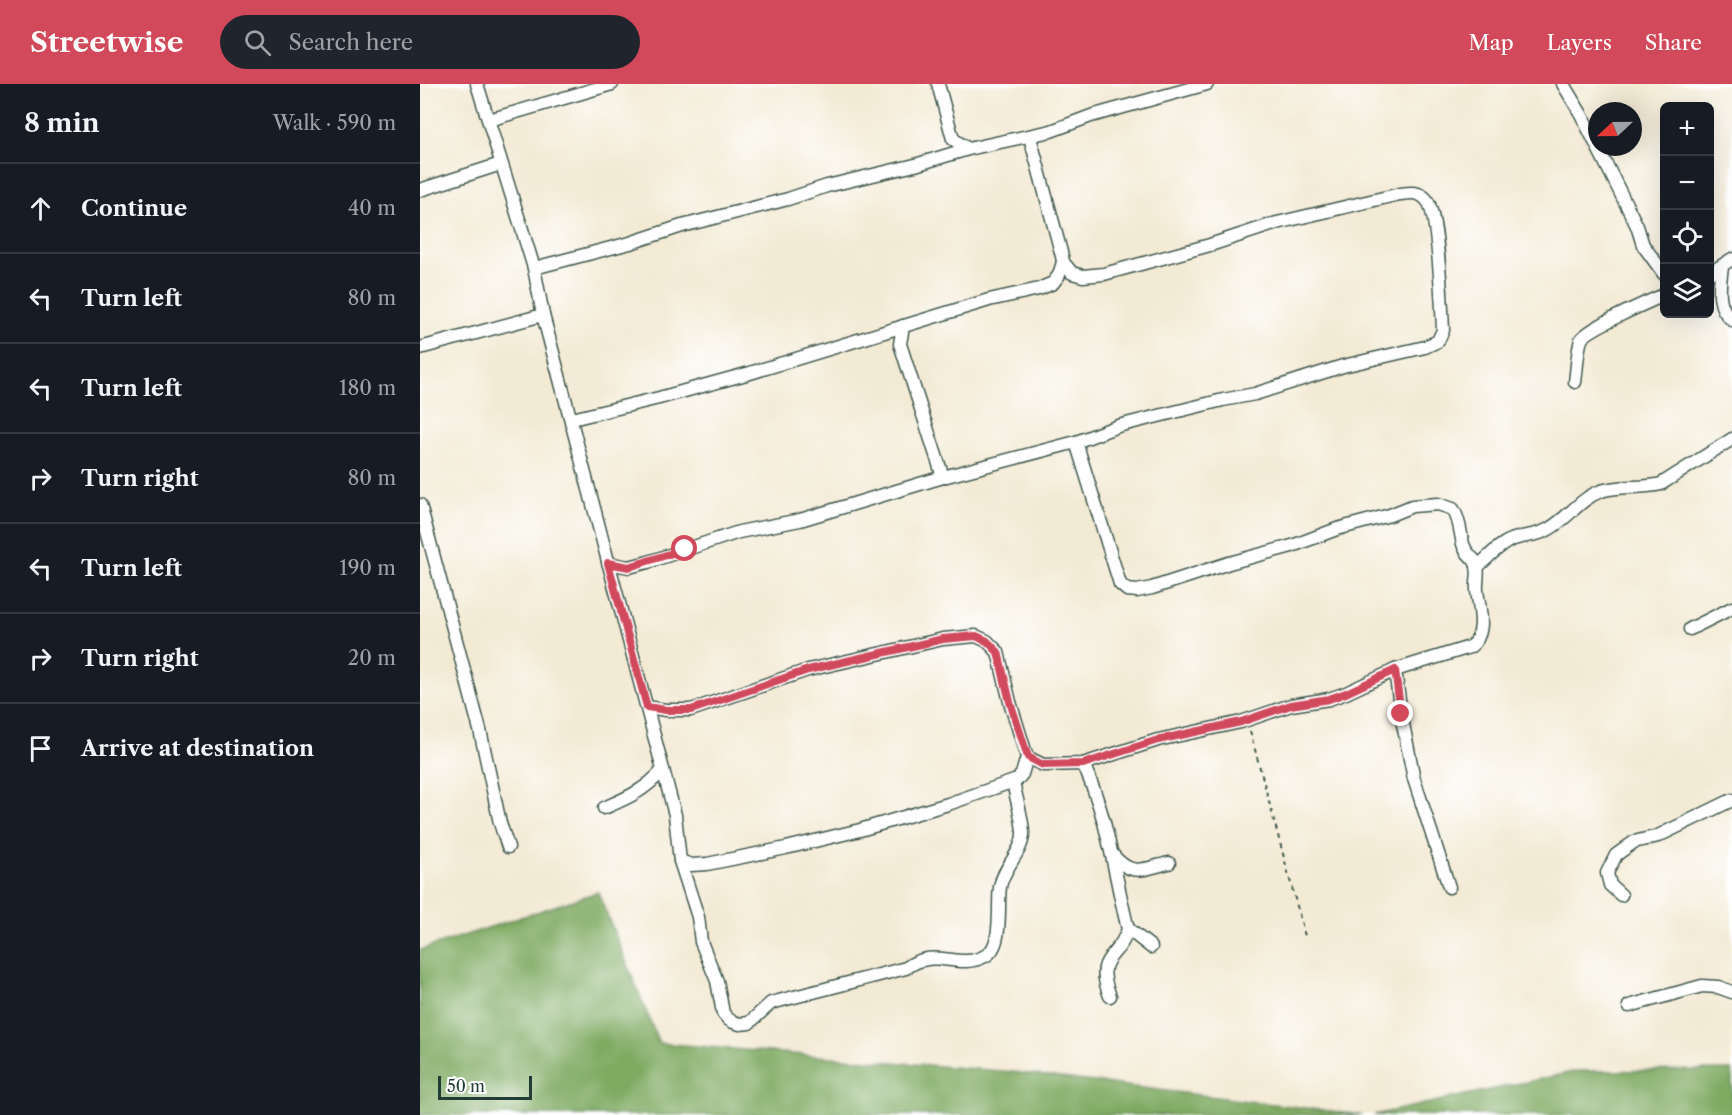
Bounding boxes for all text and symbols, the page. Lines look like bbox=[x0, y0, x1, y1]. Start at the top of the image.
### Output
search box bbox=[220, 15, 640, 69]
text: Streetwise bbox=[30, 25, 184, 59]
icon: search bbox=[241, 26, 274, 59]
text: Search here bbox=[289, 29, 413, 56]
text: Map bbox=[1469, 30, 1514, 55]
text: Layers bbox=[1547, 30, 1612, 55]
text: Share bbox=[1645, 30, 1702, 55]
north arrow bbox=[1588, 102, 1642, 156]
map controls bbox=[1660, 102, 1714, 318]
button: + bbox=[1660, 102, 1714, 156]
text: 8 min bbox=[24, 107, 100, 139]
text: Walk · 590 m bbox=[273, 111, 396, 135]
button: − bbox=[1660, 156, 1714, 210]
icon: ahead bbox=[24, 192, 57, 225]
text: Continue bbox=[81, 195, 187, 222]
text: 40 m bbox=[348, 196, 396, 220]
button: locate bbox=[1660, 210, 1714, 264]
button: layers bbox=[1660, 264, 1714, 318]
icon: left bbox=[24, 282, 57, 315]
text: Turn left bbox=[81, 285, 182, 312]
text: 80 m bbox=[348, 286, 396, 310]
icon: left bbox=[24, 372, 57, 405]
text: Turn left bbox=[81, 375, 182, 402]
text: 180 m bbox=[339, 376, 396, 400]
icon: right bbox=[24, 462, 57, 495]
text: Turn right bbox=[81, 465, 199, 492]
text: 80 m bbox=[348, 466, 396, 490]
route start bbox=[671, 535, 697, 561]
icon: left bbox=[24, 552, 57, 585]
text: Turn left bbox=[81, 555, 182, 582]
text: 190 m bbox=[339, 556, 396, 580]
icon: right bbox=[24, 642, 57, 675]
text: Turn right bbox=[81, 645, 199, 672]
text: 20 m bbox=[348, 646, 396, 670]
route end bbox=[1387, 700, 1413, 726]
icon: arrive bbox=[24, 732, 57, 765]
text: Arrive at destination bbox=[81, 735, 314, 762]
scale bar bbox=[438, 1073, 532, 1100]
text: 50 m bbox=[447, 1076, 485, 1096]

